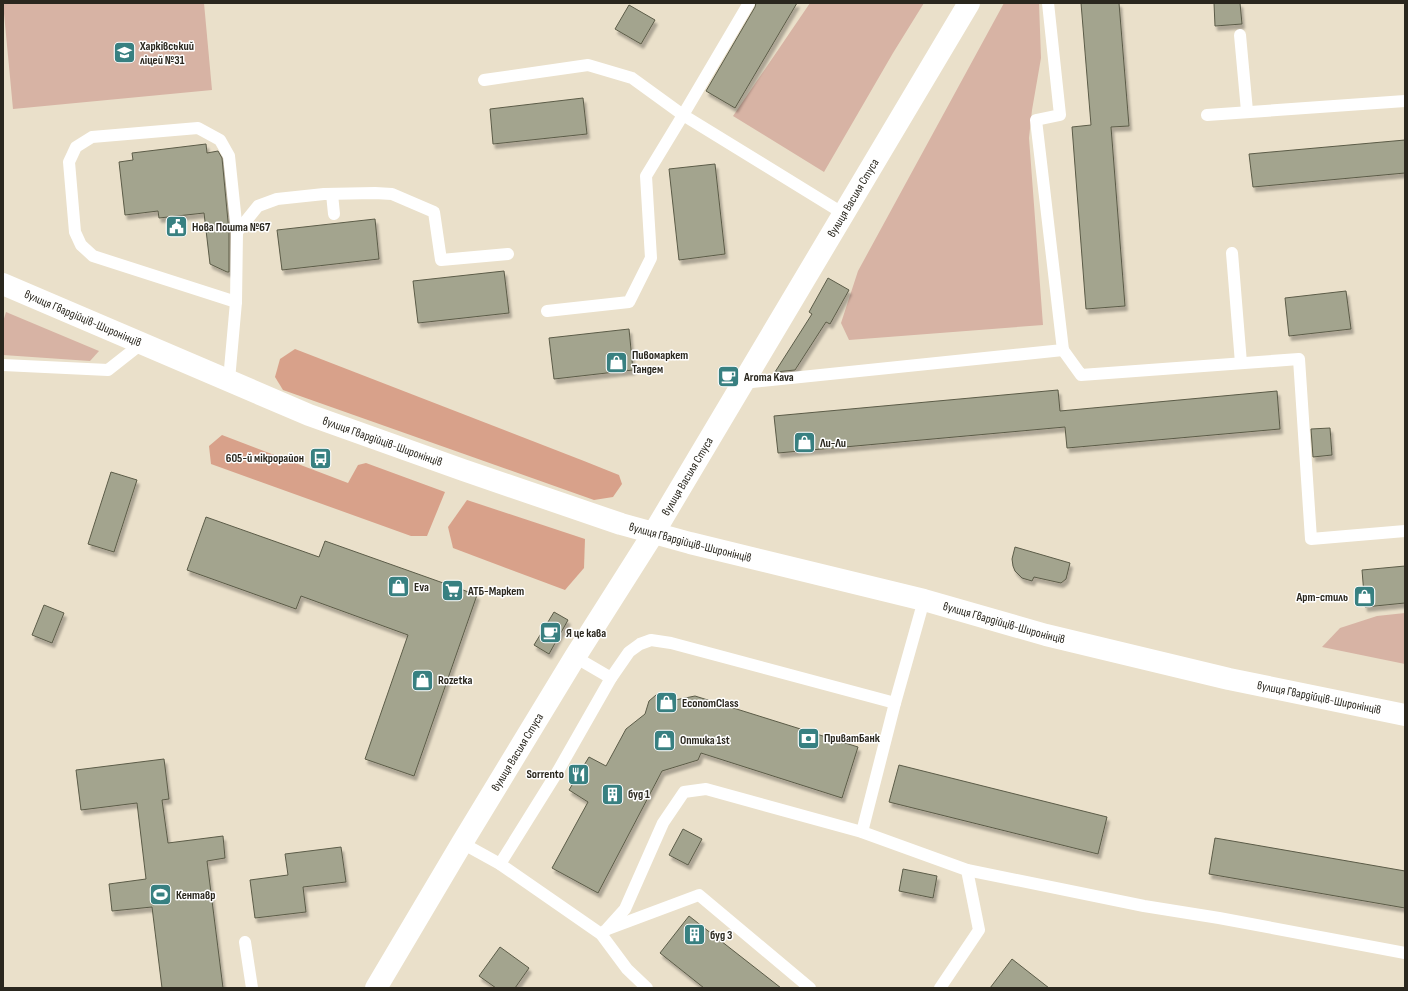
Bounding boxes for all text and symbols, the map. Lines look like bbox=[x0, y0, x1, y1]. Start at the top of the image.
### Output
place label: Харківський ліцей №31 bbox=[139, 39, 194, 68]
school or university icon: Харківський ліцей №31 bbox=[112, 40, 138, 66]
street label: вулиця Василя Стуса bbox=[824, 156, 883, 240]
public building icon: Нова Пошта №67 bbox=[164, 214, 190, 240]
place label: Нова Пошта №67 bbox=[192, 220, 271, 235]
street label: вулиця Гвардійців-Широнінців bbox=[22, 287, 144, 350]
place label: Пивомаркет Тандем bbox=[632, 348, 688, 377]
shop icon: Пивомаркет Тандем bbox=[604, 349, 630, 375]
cafe icon: Aroma Kava bbox=[715, 364, 741, 390]
place label: Aroma Kava bbox=[743, 370, 794, 385]
street label: вулиця Гвардійців-Широнінців bbox=[320, 413, 444, 470]
shop icon: Ли-Ли bbox=[791, 430, 817, 456]
street label: вулиця Василя Стуса bbox=[659, 434, 717, 518]
place label: Ли-Ли bbox=[819, 436, 846, 451]
bus stop icon: 605-й мікрорайон bbox=[307, 445, 333, 471]
place label: 605-й мікрорайон bbox=[226, 451, 304, 466]
street label: вулиця Гвардійців-Широнінців bbox=[627, 520, 753, 566]
shop icon: Eva bbox=[386, 574, 412, 600]
supermarket icon: АТБ-Маркет bbox=[440, 578, 466, 604]
place label: Eva bbox=[414, 580, 429, 595]
place label: АТБ-Маркет bbox=[467, 584, 524, 599]
shop icon: Арт-стиль bbox=[1351, 584, 1377, 610]
place label: Арт-стиль bbox=[1295, 590, 1348, 605]
street label: вулиця Гвардійців-Широнінців bbox=[941, 599, 1067, 647]
cafe icon: Я це кава bbox=[538, 620, 564, 646]
place label: Я це кава bbox=[566, 626, 606, 641]
shop icon: Rozetka bbox=[410, 667, 436, 693]
place label: Rozetka bbox=[438, 673, 472, 688]
street label: вулиця Гвардійців-Широнінців bbox=[1256, 678, 1382, 718]
shop icon: EconomClass bbox=[653, 690, 679, 716]
place label: EconomClass bbox=[682, 696, 739, 711]
street label: вулиця Василя Стуса bbox=[488, 710, 547, 794]
bank icon: ПриватБанк bbox=[796, 725, 822, 751]
shop icon: Оптика 1st bbox=[652, 727, 678, 753]
place label: ПриватБанк bbox=[824, 731, 881, 746]
place label: Оптика 1st bbox=[680, 733, 730, 748]
restaurant icon: Sorrento bbox=[566, 761, 592, 787]
place label: Sorrento bbox=[526, 767, 564, 782]
building icon: буд 1 bbox=[600, 781, 626, 807]
place label: буд 1 bbox=[628, 787, 650, 802]
sports icon: Кентавр bbox=[148, 882, 174, 908]
place label: Кентавр bbox=[176, 888, 215, 903]
building icon: буд 3 bbox=[681, 922, 707, 948]
place label: буд 3 bbox=[710, 928, 732, 943]

